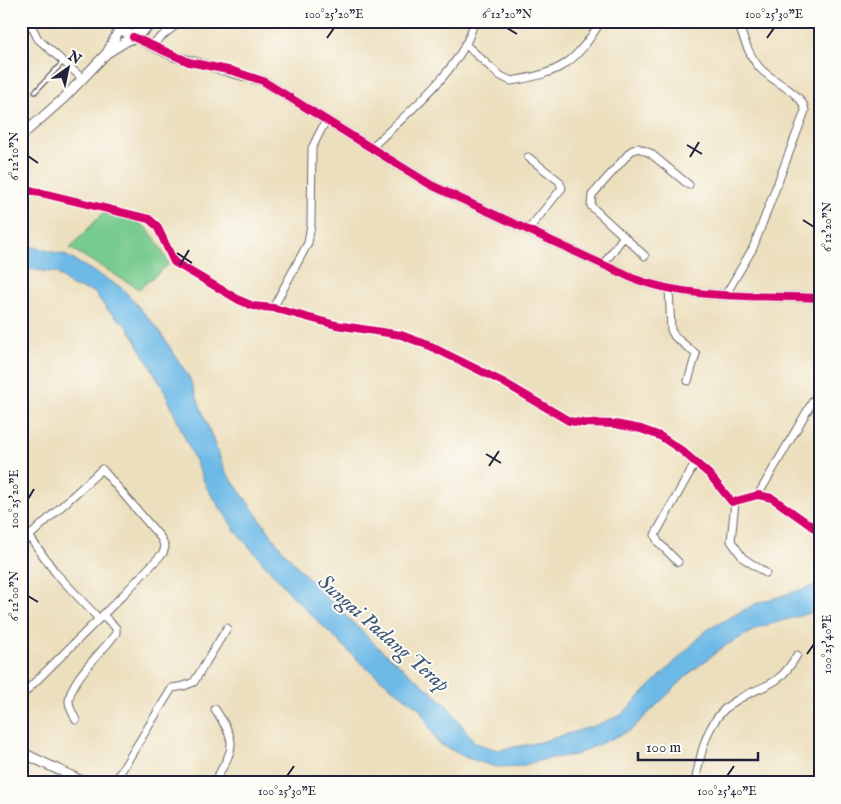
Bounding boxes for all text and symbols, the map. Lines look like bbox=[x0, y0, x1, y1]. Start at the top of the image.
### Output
text: 100°25'20"E bbox=[304, 7, 364, 22]
text: 6°12'20"N bbox=[482, 7, 533, 22]
text: 100°25'30"E bbox=[745, 7, 803, 22]
north arrow bbox=[42, 42, 92, 92]
text: N bbox=[64, 47, 85, 69]
text: 6°12'10"N bbox=[7, 131, 22, 180]
text: 6°12'20"N bbox=[820, 201, 835, 252]
text: 100°25'20"E bbox=[7, 469, 22, 529]
water label: Sungai Padang Terap bbox=[311, 569, 455, 699]
text: 6°12'00"N bbox=[7, 570, 22, 621]
text: 100°25'40"E bbox=[820, 614, 835, 674]
scale bar bbox=[638, 729, 758, 761]
text: 100 m bbox=[646, 738, 682, 757]
text: 100°25'30"E bbox=[258, 784, 316, 799]
text: 100°25'40"E bbox=[697, 784, 757, 799]

